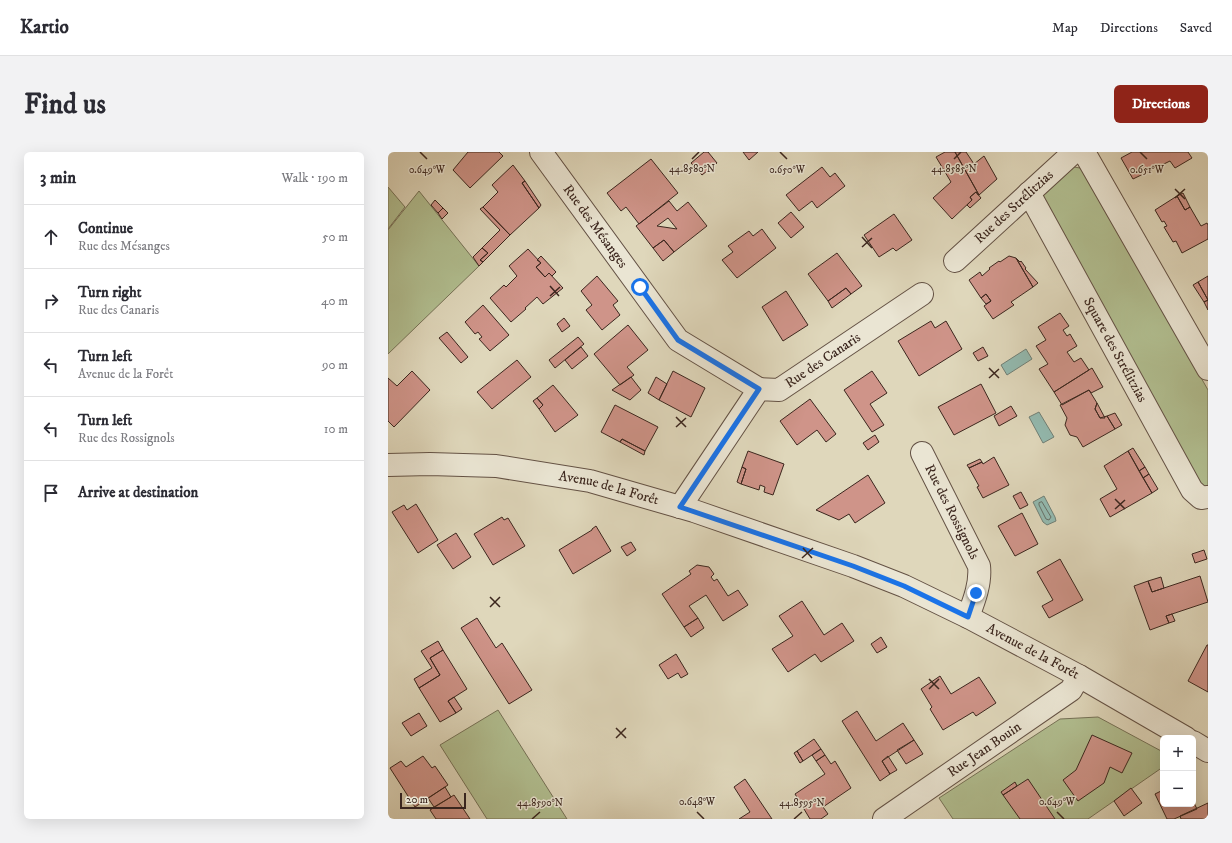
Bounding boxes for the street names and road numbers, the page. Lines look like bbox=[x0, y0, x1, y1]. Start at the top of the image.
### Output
street label: Rue des Strélitzias bbox=[971, 166, 1057, 248]
street label: Rue des Mésanges bbox=[559, 181, 632, 272]
street label: Square des Strélitzias bbox=[1079, 294, 1151, 406]
street label: Rue des Canaris bbox=[782, 328, 865, 392]
street label: Rue des Rossignols bbox=[920, 461, 983, 563]
street label: Avenue de la Forêt bbox=[557, 467, 661, 510]
street label: Avenue de la Forêt bbox=[983, 619, 1083, 684]
street label: Rue Jean Bouin bbox=[944, 718, 1025, 781]

